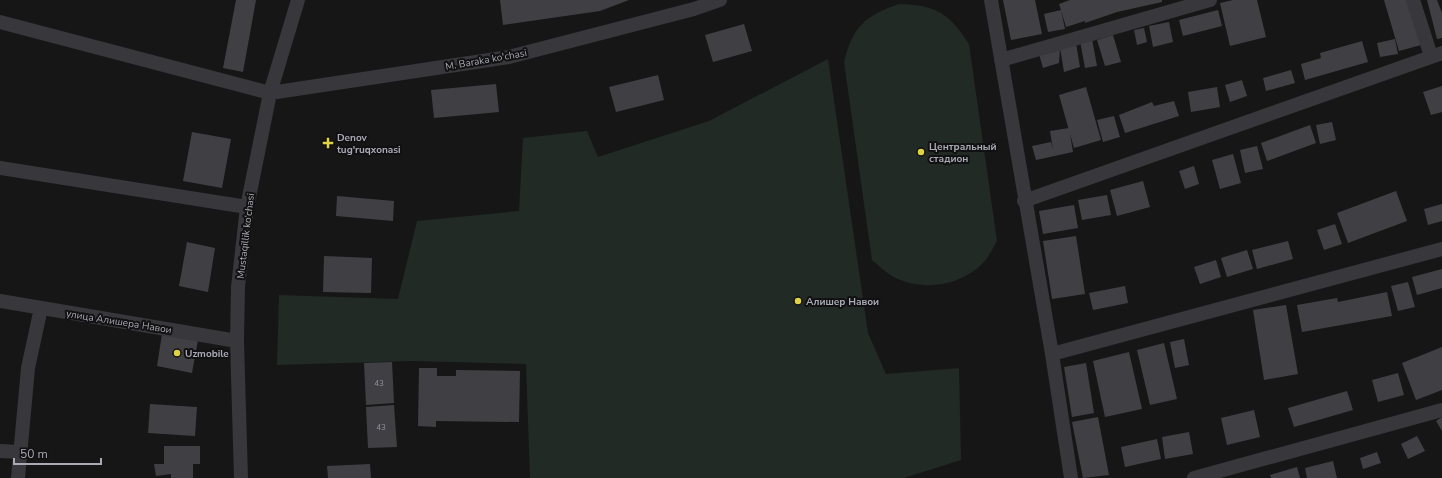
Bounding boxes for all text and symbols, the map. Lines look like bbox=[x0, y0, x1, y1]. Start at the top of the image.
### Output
street label: M. Baraka ko'chasi bbox=[444, 46, 528, 74]
place label: Denov tug'ruqxonasi bbox=[337, 131, 401, 157]
marker: Denov tug'ruqxonasi bbox=[322, 137, 334, 149]
place label: Центральный стадион bbox=[929, 140, 997, 166]
marker: Центральный стадион bbox=[916, 147, 926, 157]
street label: Mustaqillik ko‘chasi bbox=[234, 192, 258, 280]
place label: Алишер Навои bbox=[806, 295, 879, 309]
marker: Алишер Навои bbox=[793, 296, 803, 306]
street label: улица Алишера Навои bbox=[65, 307, 173, 337]
place label: Uzmobile bbox=[185, 347, 229, 361]
marker: Uzmobile bbox=[172, 348, 182, 358]
house number: 43 bbox=[374, 378, 384, 389]
house number: 43 bbox=[376, 422, 386, 433]
scale bar bbox=[14, 440, 101, 466]
text: 50 m bbox=[20, 446, 48, 462]

